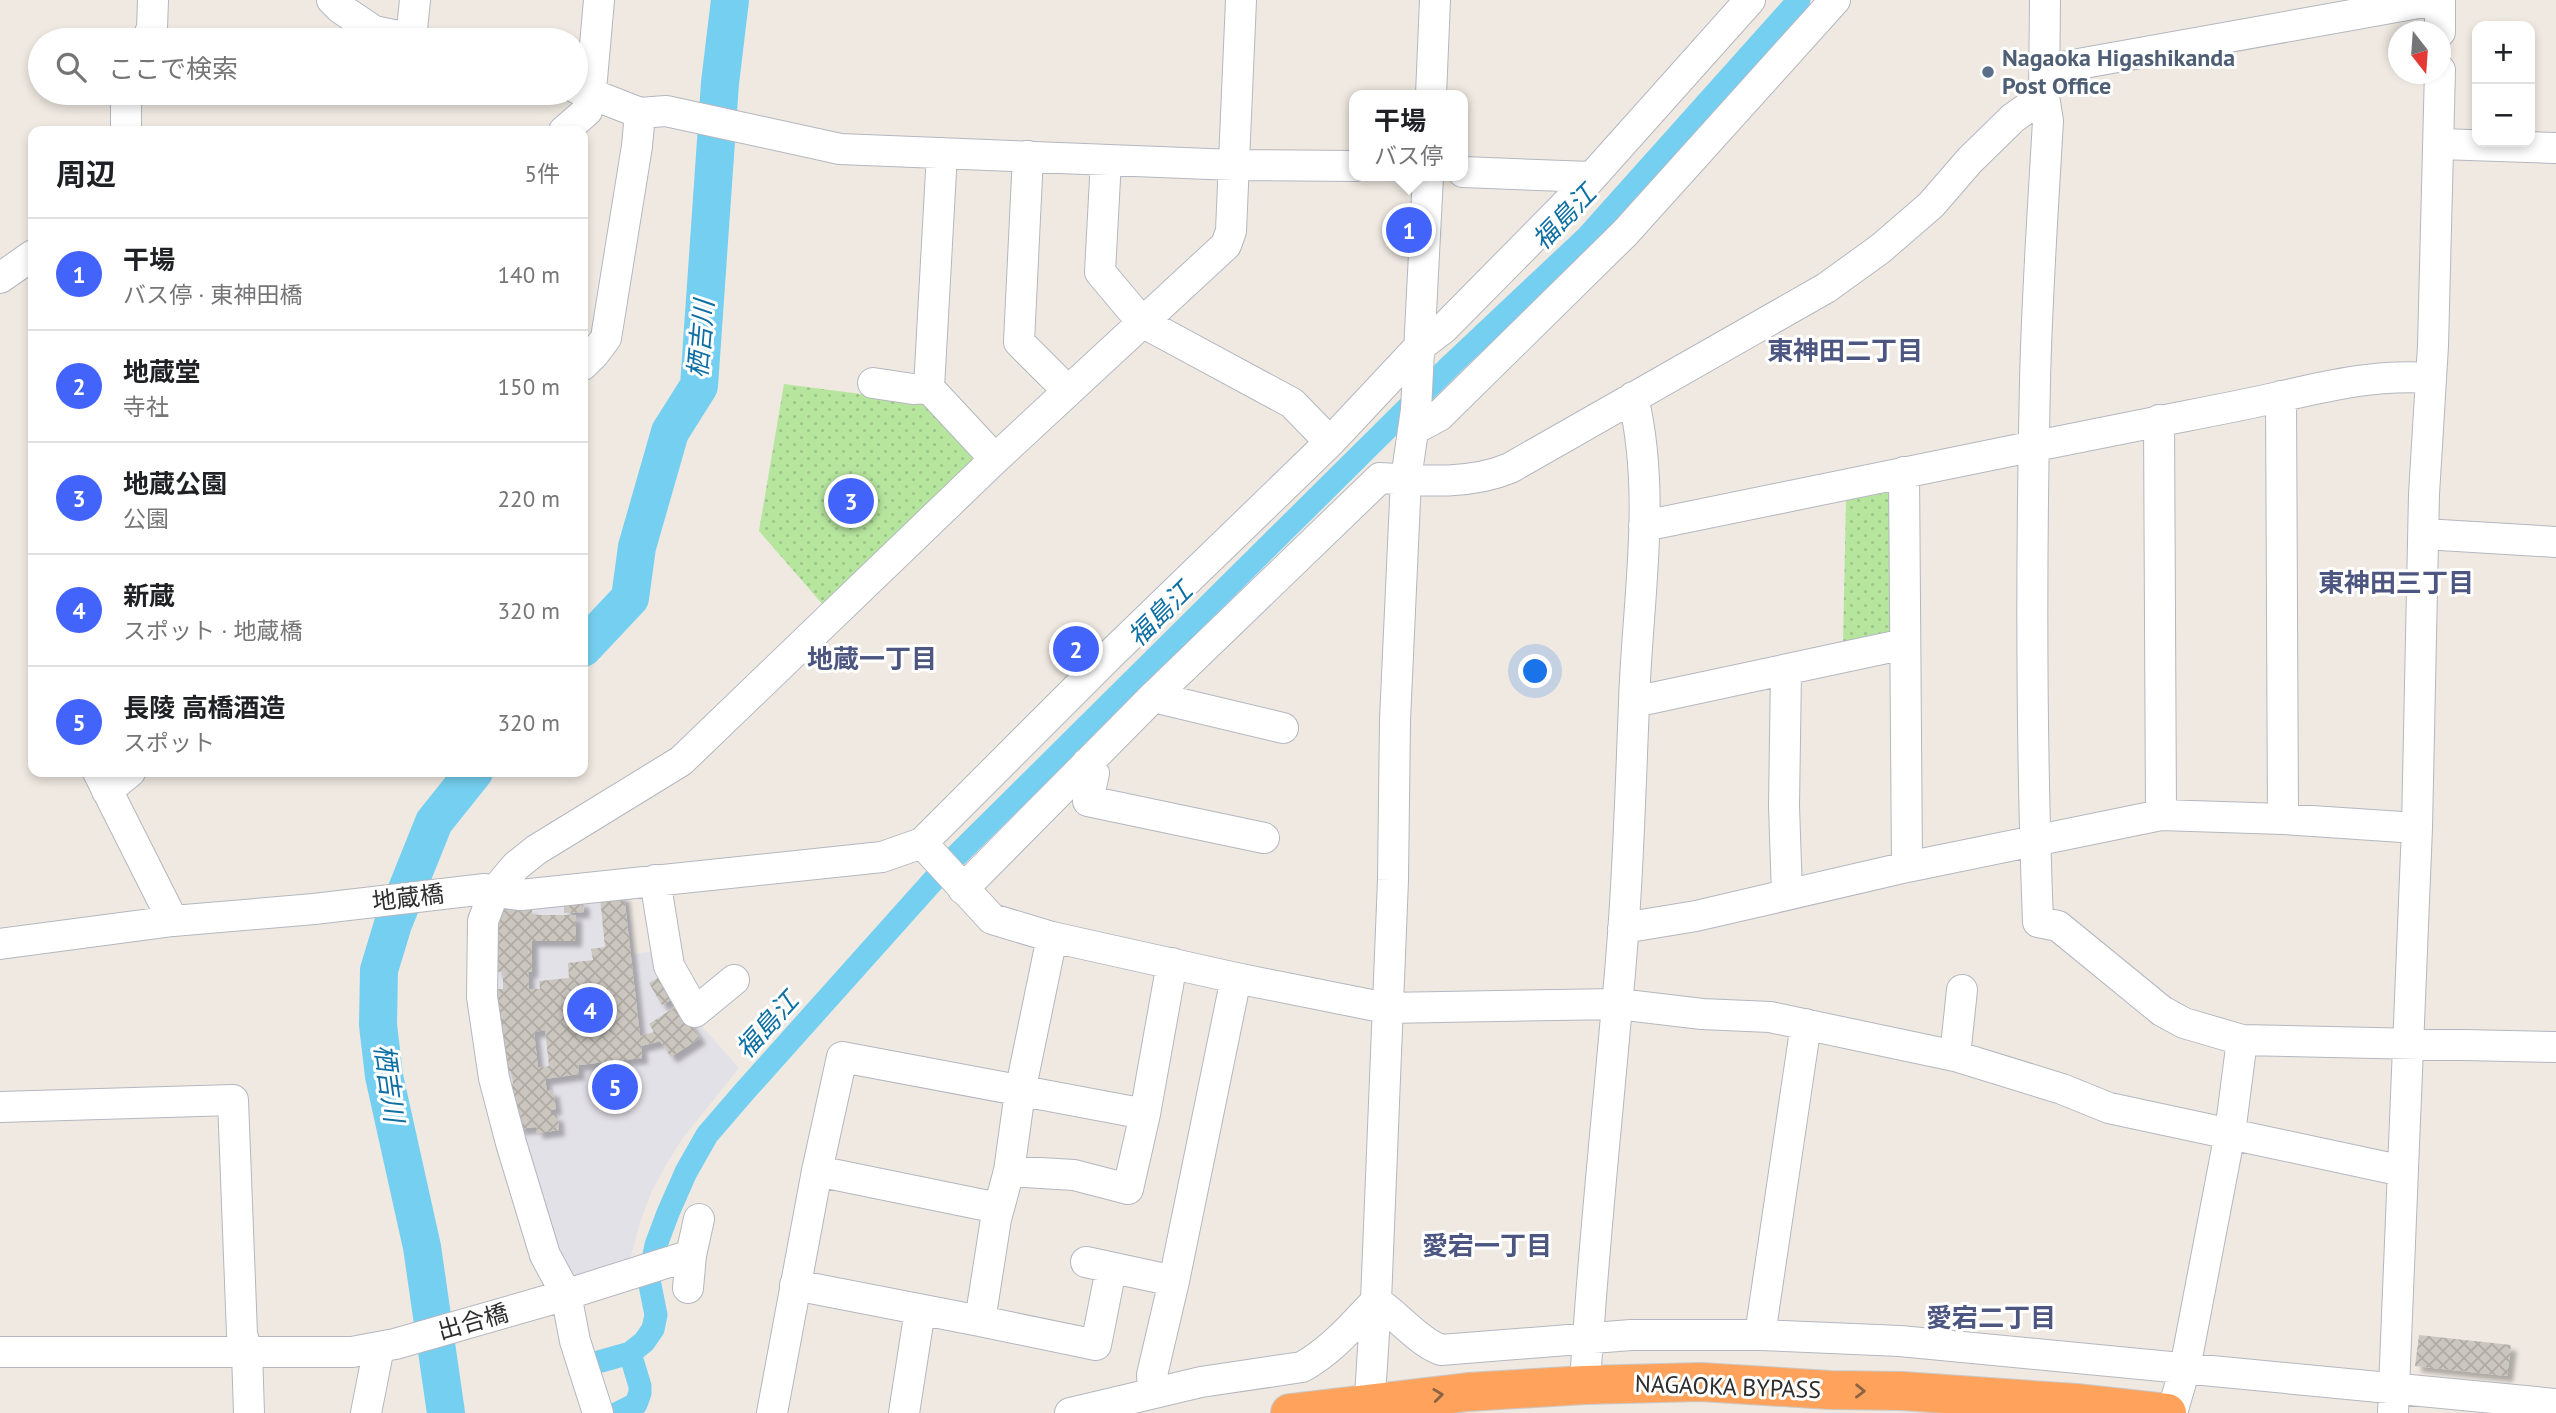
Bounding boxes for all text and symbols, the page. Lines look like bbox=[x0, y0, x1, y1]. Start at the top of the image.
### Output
north arrow bbox=[2388, 21, 2451, 84]
map controls bbox=[2472, 21, 2535, 147]
button: + bbox=[2472, 21, 2535, 84]
search box bbox=[28, 28, 588, 105]
place label: Nagaoka Higashikanda Post Office bbox=[2002, 42, 2235, 101]
icon: search bbox=[52, 48, 90, 86]
text: ここで検索 bbox=[108, 52, 238, 85]
marker: Nagaoka Higashikanda Post Office bbox=[1980, 64, 1996, 80]
button: − bbox=[2472, 84, 2535, 147]
popup bbox=[1349, 90, 1468, 181]
text: 干場 bbox=[1374, 104, 1426, 137]
text: バス停 bbox=[1374, 141, 1443, 170]
text: 周辺 bbox=[56, 154, 116, 193]
text: 5件 bbox=[524, 159, 560, 188]
water label: 福島江 bbox=[1525, 175, 1605, 256]
pin: 1 bbox=[1386, 204, 1432, 256]
text: 干場 bbox=[123, 243, 175, 276]
text: 1 bbox=[72, 260, 86, 289]
text: 140 m bbox=[498, 260, 560, 289]
text: バス停 · 東神田橋 bbox=[123, 280, 302, 309]
water label: 栖吉川 bbox=[681, 296, 721, 379]
district label: 東神田二丁目 bbox=[1767, 334, 1923, 367]
text: 地蔵堂 bbox=[123, 355, 201, 388]
text: 2 bbox=[72, 372, 86, 401]
text: 150 m bbox=[498, 372, 560, 401]
text: 寺社 bbox=[123, 392, 169, 421]
text: 地蔵公園 bbox=[123, 467, 227, 500]
pin: 3 bbox=[828, 475, 874, 527]
text: 3 bbox=[72, 484, 86, 513]
text: 220 m bbox=[498, 484, 560, 513]
text: 公園 bbox=[123, 504, 169, 533]
district label: 東神田三丁目 bbox=[2318, 566, 2474, 599]
water label: 福島江 bbox=[1120, 572, 1201, 653]
text: 新蔵 bbox=[123, 579, 175, 612]
text: 4 bbox=[72, 596, 86, 625]
text: 320 m bbox=[498, 596, 560, 625]
text: スポット · 地蔵橋 bbox=[123, 616, 302, 645]
pin: 2 bbox=[1053, 623, 1099, 675]
district label: 地蔵一丁目 bbox=[807, 642, 937, 675]
your location bbox=[1518, 654, 1552, 688]
text: 長陵 高橋酒造 bbox=[123, 691, 286, 724]
text: 5 bbox=[72, 708, 86, 737]
text: 320 m bbox=[498, 708, 560, 737]
text: スポット bbox=[123, 728, 215, 757]
street label: 地蔵橋 bbox=[370, 878, 446, 917]
water label: 福島江 bbox=[728, 982, 807, 1065]
pin: 4 bbox=[567, 984, 613, 1036]
water label: 栖吉川 bbox=[368, 1042, 412, 1127]
pin: 5 bbox=[592, 1061, 638, 1113]
district label: 愛宕一丁目 bbox=[1422, 1229, 1552, 1262]
street label: 出合橋 bbox=[434, 1297, 512, 1346]
district label: 愛宕二丁目 bbox=[1926, 1301, 2056, 1334]
street label: NAGAOKA BYPASS bbox=[1634, 1368, 1822, 1405]
one-way arrow bbox=[1856, 1383, 1866, 1399]
one-way arrow bbox=[1432, 1388, 1443, 1403]

